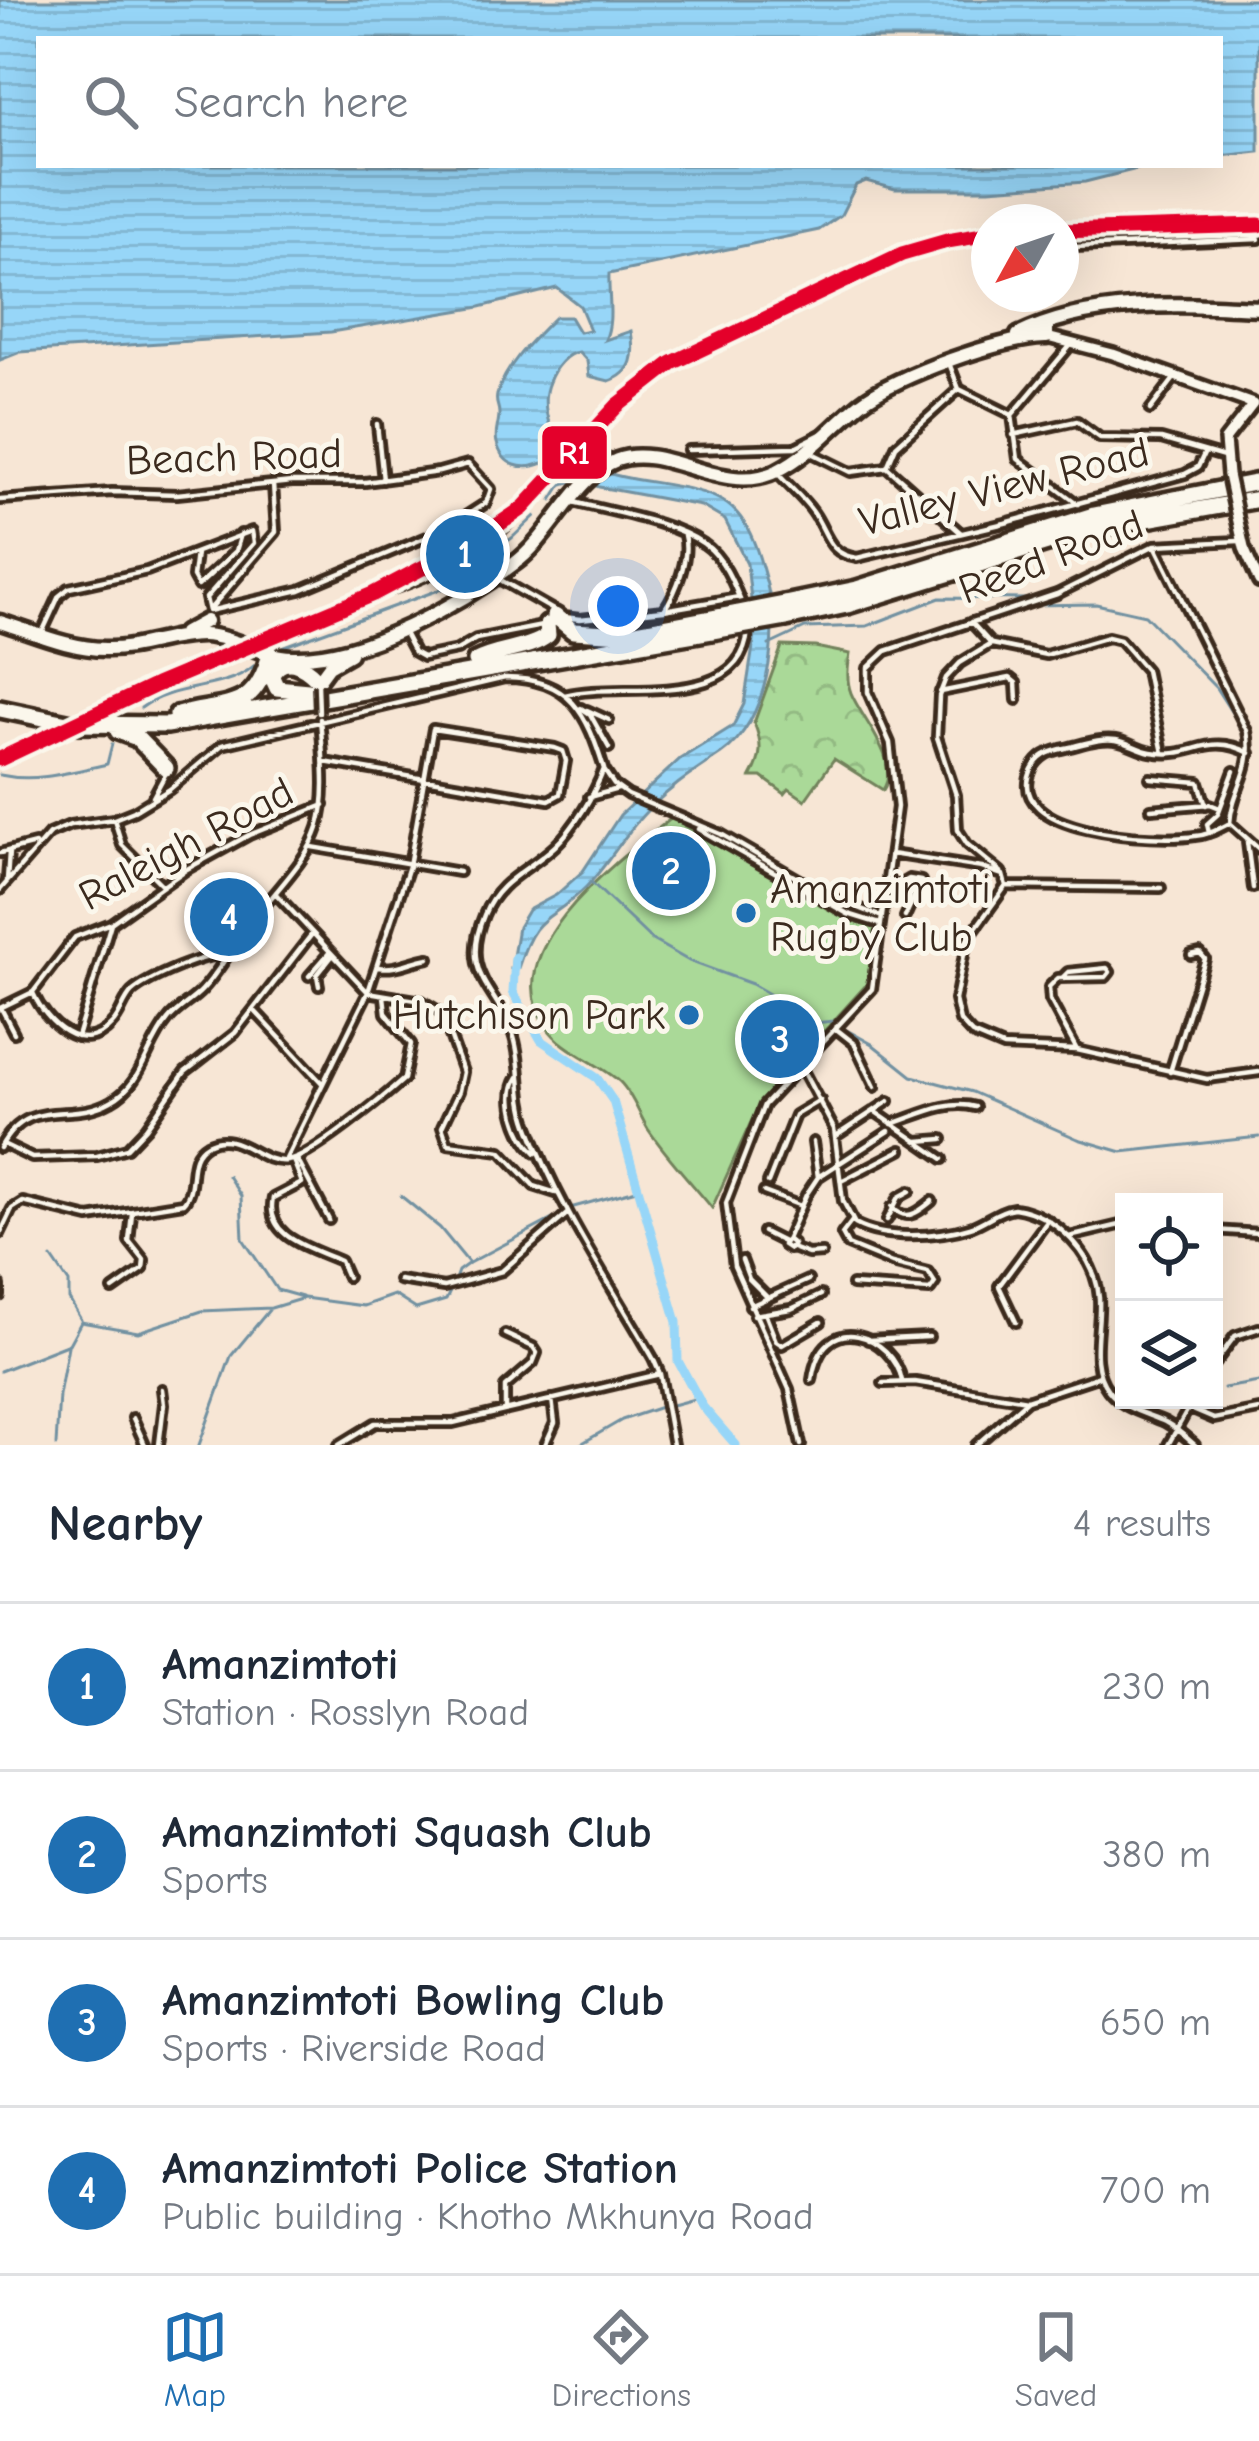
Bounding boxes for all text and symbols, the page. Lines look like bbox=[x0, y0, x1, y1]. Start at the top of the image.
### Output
search box bbox=[36, 36, 1223, 168]
icon: search bbox=[78, 69, 144, 135]
text: Search here bbox=[174, 76, 408, 128]
north arrow bbox=[971, 204, 1079, 312]
line badge: R1 bbox=[540, 424, 609, 481]
street label: Valley View Road bbox=[854, 427, 1154, 547]
street label: Beach Road bbox=[125, 429, 343, 485]
text: R1 bbox=[558, 434, 590, 472]
street label: Reed Road bbox=[952, 499, 1150, 615]
pin: 1 bbox=[426, 509, 504, 599]
your location bbox=[588, 576, 648, 636]
street label: Raleigh Road bbox=[71, 767, 301, 921]
pin: 2 bbox=[632, 826, 710, 916]
place label: Amanzimtoti Rugby Club bbox=[770, 865, 991, 962]
pin: 4 bbox=[190, 872, 268, 962]
marker: Amanzimtoti Rugby Club bbox=[733, 900, 759, 926]
place label: Hutchison Park bbox=[393, 991, 665, 1040]
pin: 3 bbox=[741, 994, 819, 1084]
marker: Hutchison Park bbox=[676, 1002, 702, 1028]
map controls bbox=[1115, 1193, 1223, 1409]
button: locate bbox=[1115, 1193, 1223, 1301]
button: layers bbox=[1115, 1301, 1223, 1409]
text: Nearby bbox=[48, 1494, 202, 1553]
text: 4 results bbox=[1073, 1501, 1211, 1546]
text: Amanzimtoti bbox=[162, 1638, 398, 1690]
text: 1 bbox=[79, 1664, 95, 1709]
text: 230 m bbox=[1102, 1664, 1211, 1709]
text: Station · Rosslyn Road bbox=[162, 1690, 529, 1735]
text: Amanzimtoti Squash Club bbox=[162, 1806, 652, 1858]
text: 2 bbox=[77, 1832, 97, 1877]
text: 380 m bbox=[1102, 1832, 1211, 1877]
text: Sports bbox=[162, 1858, 268, 1903]
text: Amanzimtoti Bowling Club bbox=[162, 1974, 664, 2026]
text: 3 bbox=[77, 2000, 97, 2045]
text: 650 m bbox=[1100, 2000, 1211, 2045]
text: Sports · Riverside Road bbox=[162, 2026, 546, 2071]
text: Amanzimtoti Police Station bbox=[162, 2142, 678, 2194]
text: 4 bbox=[78, 2168, 96, 2213]
text: 700 m bbox=[1100, 2168, 1211, 2213]
text: Public building · Khotho Mkhunya Road bbox=[162, 2194, 814, 2239]
tab: Map bbox=[162, 2304, 228, 2414]
tab: Directions bbox=[552, 2304, 691, 2414]
tab: Saved bbox=[1015, 2304, 1097, 2414]

